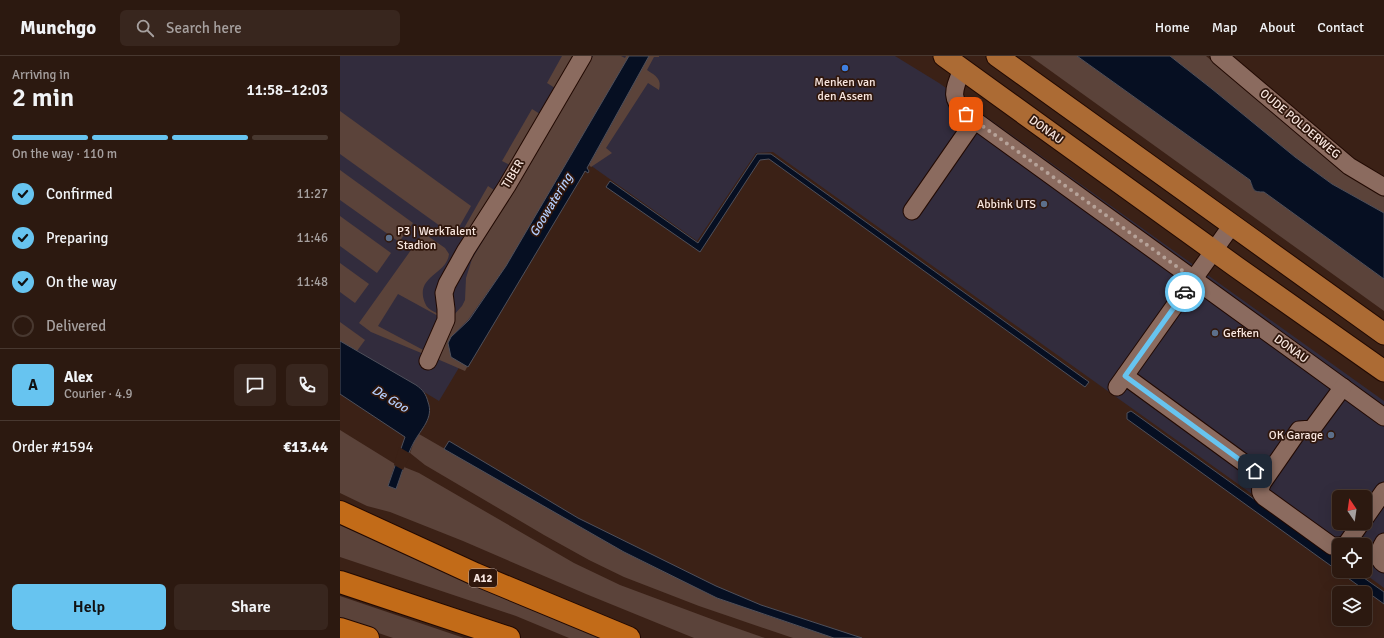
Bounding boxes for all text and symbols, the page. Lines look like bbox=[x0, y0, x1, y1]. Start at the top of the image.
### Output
search box bbox=[120, 10, 400, 46]
text: Munchgo bbox=[20, 16, 96, 40]
icon: search bbox=[134, 17, 156, 39]
text: Search here bbox=[166, 19, 242, 37]
text: Home bbox=[1155, 19, 1190, 36]
text: Map bbox=[1212, 19, 1237, 36]
text: About bbox=[1259, 19, 1295, 36]
text: Contact bbox=[1317, 19, 1364, 36]
marker: Menken van den Assem bbox=[840, 63, 850, 73]
text: Arriving in bbox=[12, 67, 70, 83]
place label: Menken van den Assem bbox=[814, 75, 876, 104]
text: 11:58–12:03 bbox=[247, 81, 328, 99]
text: 2 min bbox=[12, 82, 74, 114]
street label: OUDE POLDERWEG bbox=[1257, 86, 1343, 162]
pin bbox=[949, 97, 983, 131]
icon: bag bbox=[955, 103, 977, 125]
street label: DONAU bbox=[1026, 112, 1066, 148]
text: On the way · 110 m bbox=[12, 146, 117, 162]
street label: TIBER bbox=[499, 157, 527, 191]
water label: Goowatering bbox=[526, 170, 577, 240]
icon: check bbox=[12, 183, 34, 205]
text: Confirmed bbox=[46, 185, 113, 203]
text: 11:27 bbox=[296, 186, 328, 202]
place label: Abbink UTS bbox=[977, 197, 1036, 212]
marker: Abbink UTS bbox=[1039, 199, 1049, 209]
place label: P3 | WerkTalent Stadion bbox=[397, 224, 476, 253]
icon: check bbox=[12, 227, 34, 249]
text: Preparing bbox=[46, 229, 109, 247]
text: 11:46 bbox=[296, 230, 328, 246]
marker: P3 | WerkTalent Stadion bbox=[384, 233, 394, 243]
icon: check bbox=[12, 271, 34, 293]
courier bbox=[1165, 272, 1205, 312]
text: On the way bbox=[46, 273, 117, 291]
text: 11:48 bbox=[296, 274, 328, 290]
icon: car bbox=[1174, 281, 1196, 303]
text: Delivered bbox=[46, 317, 106, 335]
place label: Gefken bbox=[1223, 326, 1259, 341]
marker: Gefken bbox=[1210, 328, 1220, 338]
street label: DONAU bbox=[1271, 331, 1311, 367]
button: chat bbox=[234, 364, 276, 406]
button: phone bbox=[286, 364, 328, 406]
text: Alex bbox=[64, 368, 93, 386]
text: A bbox=[28, 376, 38, 394]
water label: De Goo bbox=[369, 382, 412, 417]
text: Courier · 4.9 bbox=[64, 386, 133, 402]
place label: OK Garage bbox=[1269, 428, 1323, 443]
marker: OK Garage bbox=[1326, 430, 1336, 440]
text: Order #1594 bbox=[12, 438, 94, 456]
text: €13.44 bbox=[283, 438, 328, 456]
pin bbox=[1238, 454, 1272, 488]
icon: home bbox=[1244, 460, 1266, 482]
north arrow bbox=[1332, 490, 1372, 530]
map controls bbox=[1332, 490, 1372, 626]
button: locate bbox=[1332, 538, 1372, 578]
road number: A12 bbox=[469, 569, 497, 587]
button: Help bbox=[12, 584, 166, 630]
button: Share bbox=[174, 584, 328, 630]
button: layers bbox=[1332, 586, 1372, 626]

